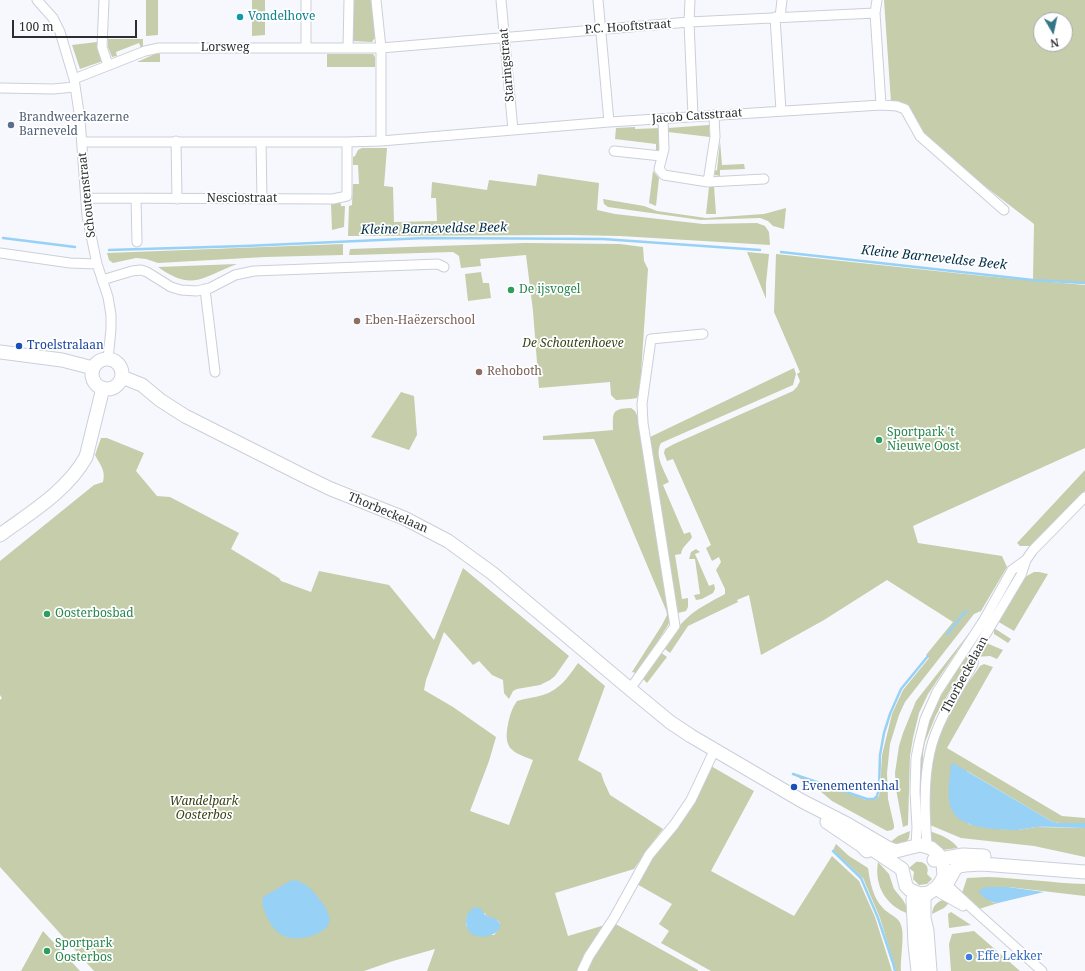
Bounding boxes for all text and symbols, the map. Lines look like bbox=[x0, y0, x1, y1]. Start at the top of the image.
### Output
place label: Vondelhove bbox=[248, 10, 315, 24]
scale bar bbox=[14, 12, 139, 38]
marker: Vondelhove bbox=[235, 12, 245, 22]
north arrow bbox=[1033, 12, 1073, 52]
street label: P.C. Hooftstraat bbox=[584, 17, 672, 37]
text: 100 m bbox=[19, 18, 54, 35]
street label: Staringstraat bbox=[497, 28, 517, 102]
text: N bbox=[1049, 35, 1060, 51]
street label: Lorsweg bbox=[201, 41, 249, 55]
street label: Jacob Catsstraat bbox=[651, 106, 743, 126]
place label: Brandweerkazerne Barneveld bbox=[19, 111, 129, 139]
marker: Brandweerkazerne Barneveld bbox=[6, 120, 16, 130]
street label: Schoutenstraat bbox=[75, 152, 99, 238]
street label: Nesciostraat bbox=[207, 192, 277, 206]
water label: Kleine Barneveldse Beek bbox=[361, 220, 507, 238]
water label: Kleine Barneveldse Beek bbox=[860, 243, 1008, 273]
place label: De ijsvogel bbox=[519, 283, 581, 297]
marker: De ijsvogel bbox=[506, 285, 516, 295]
place label: Eben-Haëzerschool bbox=[365, 314, 475, 328]
marker: Eben-Haëzerschool bbox=[352, 316, 362, 326]
park label: De Schoutenhoeve bbox=[522, 337, 624, 351]
place label: Troelstralaan bbox=[27, 339, 104, 353]
marker: Troelstralaan bbox=[14, 341, 24, 351]
place label: Rehoboth bbox=[487, 365, 542, 379]
marker: Rehoboth bbox=[474, 367, 484, 377]
place label: Sportpark 't Nieuwe Oost bbox=[887, 426, 959, 454]
marker: Sportpark 't Nieuwe Oost bbox=[874, 435, 884, 445]
street label: Thorbeckelaan bbox=[346, 490, 430, 536]
place label: Oosterbosbad bbox=[55, 607, 134, 621]
marker: Oosterbosbad bbox=[42, 609, 52, 619]
street label: Thorbeckelaan bbox=[939, 634, 991, 716]
place label: Evenementenhal bbox=[802, 780, 899, 794]
marker: Evenementenhal bbox=[789, 782, 799, 792]
park label: Wandelpark Oosterbos bbox=[170, 795, 238, 823]
place label: Sportpark Oosterbos bbox=[55, 937, 112, 965]
marker: Sportpark Oosterbos bbox=[42, 946, 52, 956]
place label: Effe Lekker bbox=[977, 950, 1042, 964]
marker: Effe Lekker bbox=[964, 952, 974, 962]

